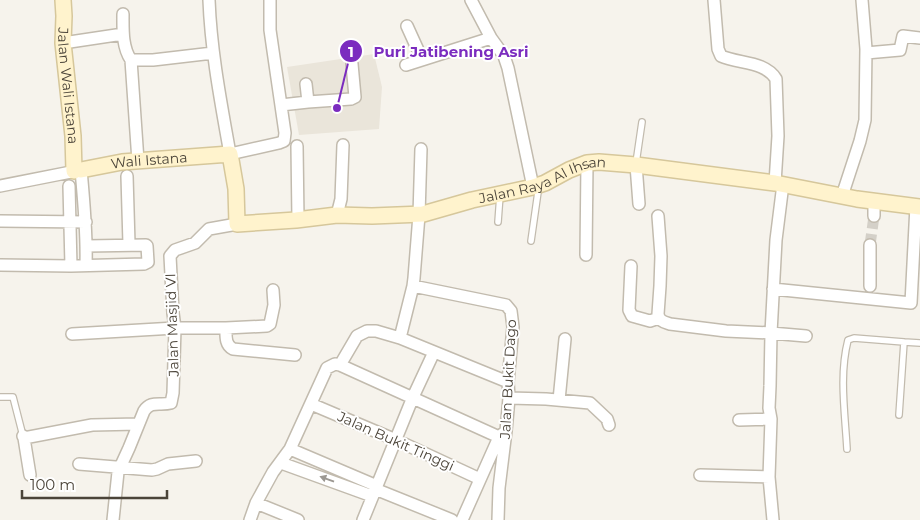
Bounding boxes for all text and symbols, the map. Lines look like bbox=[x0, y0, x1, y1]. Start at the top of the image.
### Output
street label: Jalan Wali Istana bbox=[54, 26, 82, 144]
callout: Puri Jatibening Asri bbox=[338, 36, 538, 66]
text: 1 bbox=[348, 42, 354, 61]
text: Puri Jatibening Asri bbox=[373, 42, 529, 61]
street label: Wali Istana bbox=[109, 148, 188, 173]
street label: Jalan Raya Al Ihsan bbox=[476, 153, 607, 208]
street label: Jalan Masjid VI bbox=[161, 273, 183, 378]
street label: Jalan Bukit Dago bbox=[496, 318, 520, 440]
street label: Jalan Bukit Tinggi bbox=[334, 407, 457, 475]
scale bar bbox=[22, 468, 168, 500]
text: 100 m bbox=[30, 475, 75, 494]
one-way arrow bbox=[319, 475, 334, 482]

